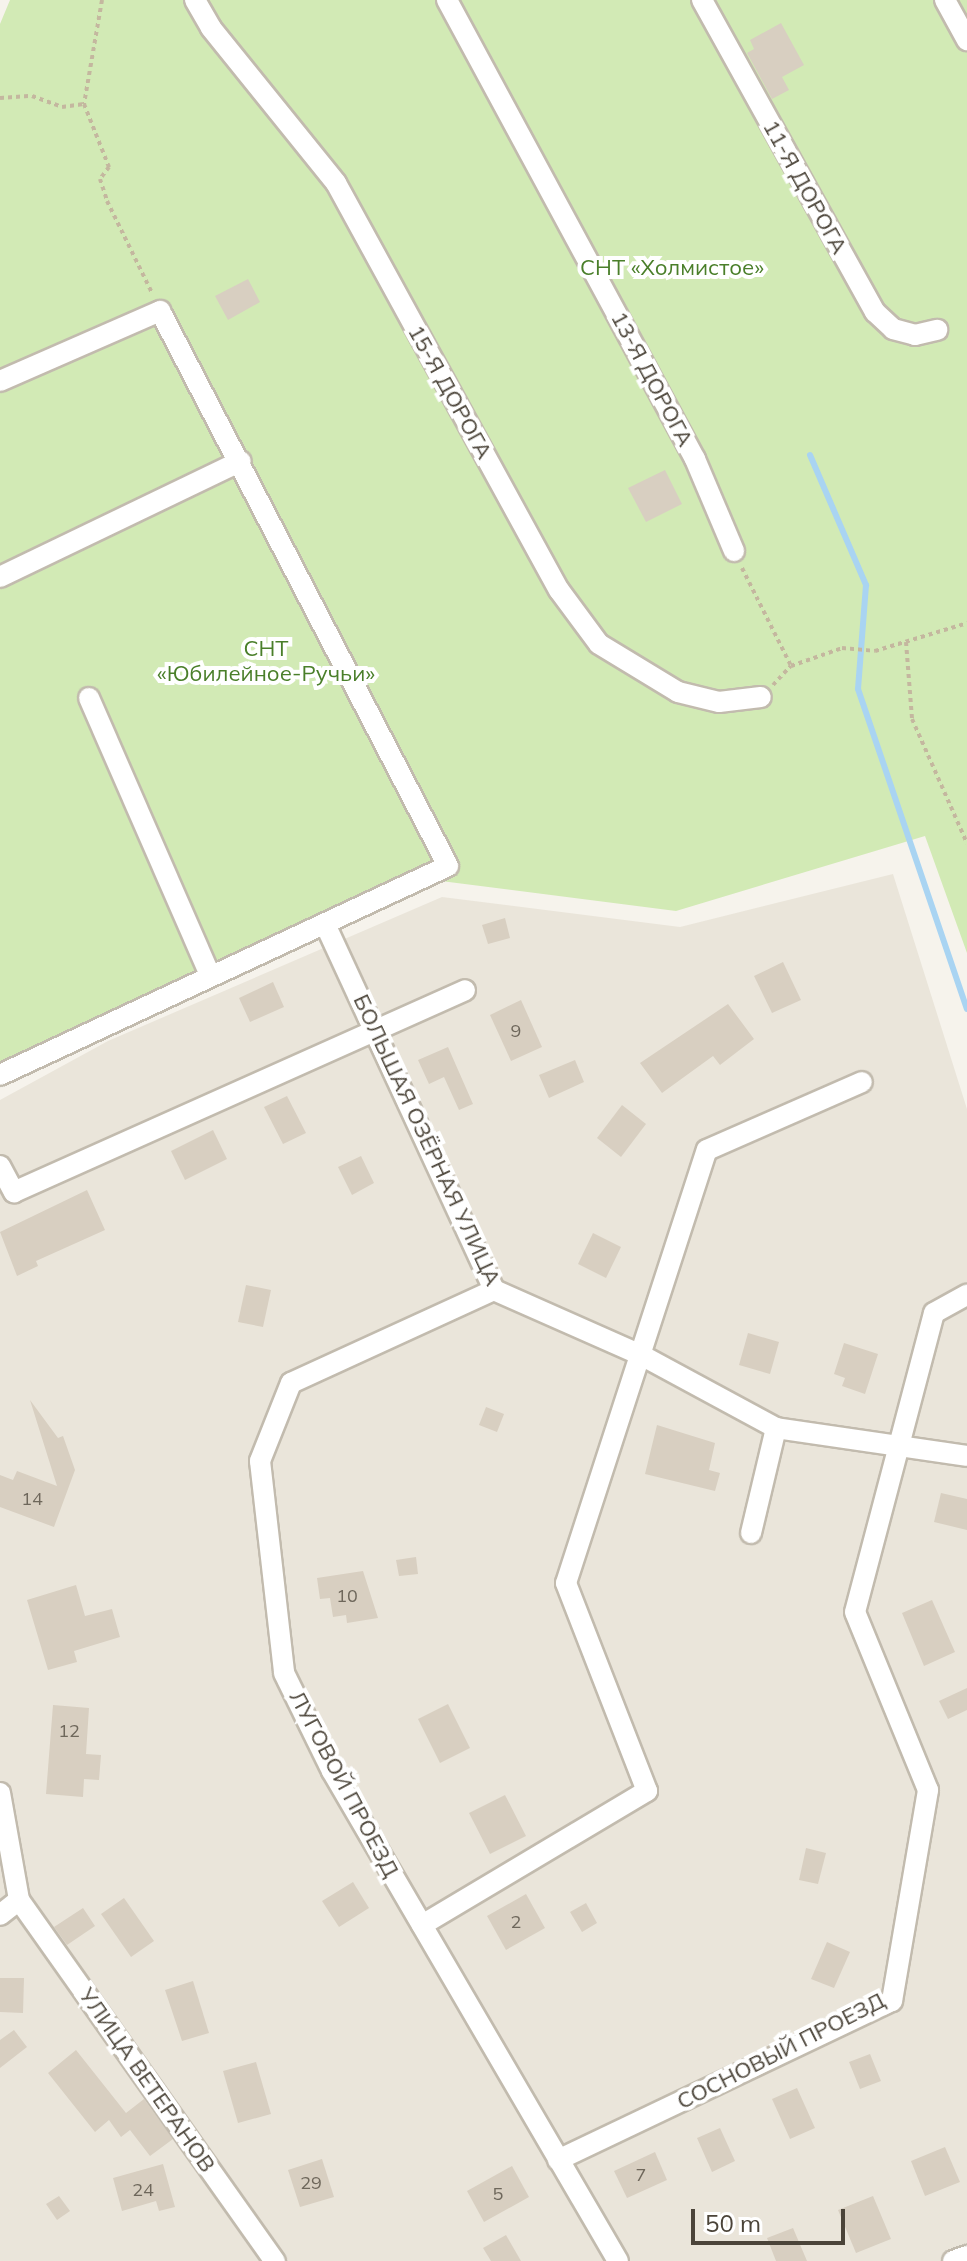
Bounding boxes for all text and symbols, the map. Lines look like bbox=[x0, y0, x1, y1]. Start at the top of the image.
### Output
street label: 11-Я ДОРОГА bbox=[757, 116, 853, 258]
park label: СНТ «Холмистое» bbox=[580, 255, 764, 281]
street label: 13-Я ДОРОГА bbox=[605, 307, 699, 451]
street label: 15-Я ДОРОГА bbox=[402, 321, 498, 463]
park label: СНТ «Юбилейное-Ручьи» bbox=[157, 635, 375, 686]
street label: БОЛЬШАЯ ОЗЁРНАЯ УЛИЦА bbox=[348, 990, 506, 1290]
house number: 9 bbox=[511, 1020, 521, 1042]
house number: 14 bbox=[21, 1488, 43, 1510]
house number: 10 bbox=[336, 1585, 358, 1607]
street label: ЛУГОВОЙ ПРОЕЗД bbox=[284, 1686, 404, 1882]
house number: 12 bbox=[58, 1720, 80, 1742]
house number: 2 bbox=[511, 1911, 521, 1933]
street label: УЛИЦА ВЕТЕРАНОВ bbox=[73, 1983, 221, 2177]
street label: СОСНОВЫЙ ПРОЕЗД bbox=[673, 1987, 889, 2115]
house number: 7 bbox=[636, 2164, 646, 2186]
house number: 29 bbox=[300, 2172, 322, 2194]
house number: 24 bbox=[132, 2179, 154, 2201]
house number: 5 bbox=[493, 2183, 503, 2205]
scale bar bbox=[695, 2193, 849, 2243]
text: 50 m bbox=[705, 2208, 761, 2238]

